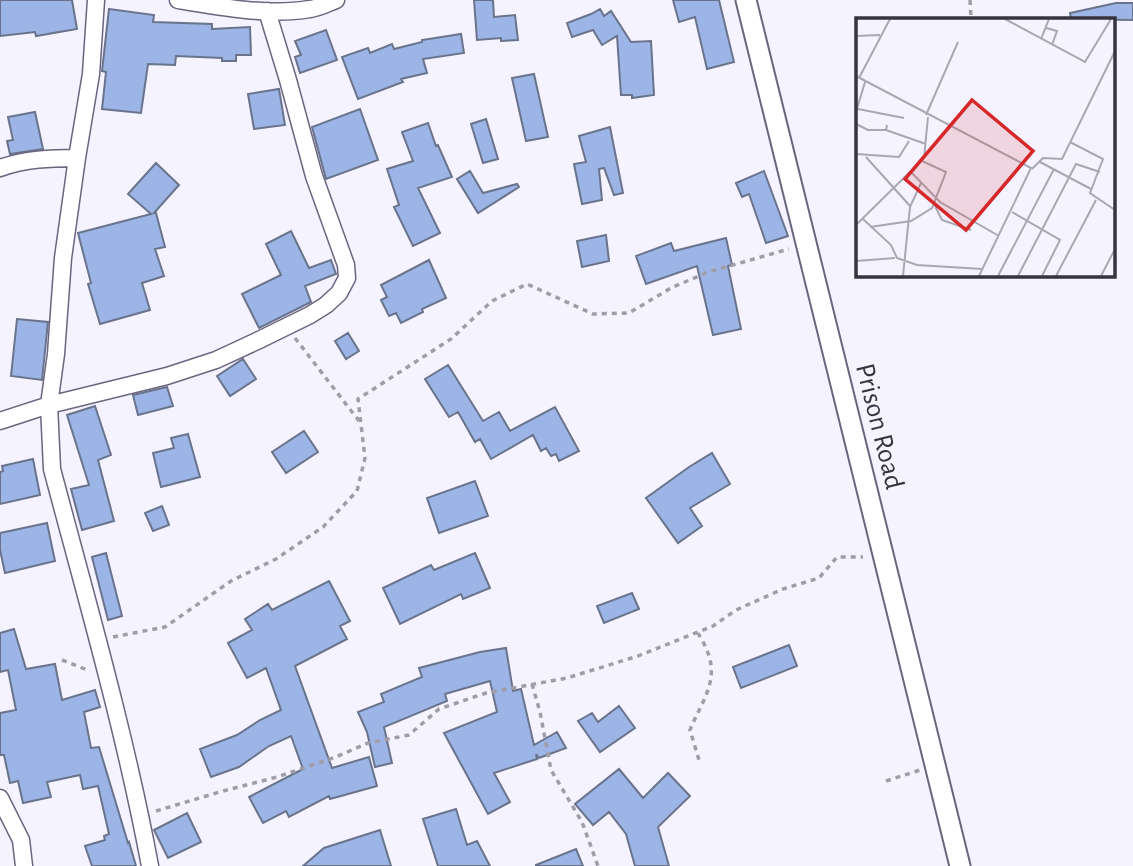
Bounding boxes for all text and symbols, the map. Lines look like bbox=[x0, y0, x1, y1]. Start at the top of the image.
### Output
inset map bbox=[856, 18, 1116, 276]
street label: Prison Road bbox=[850, 361, 908, 492]

